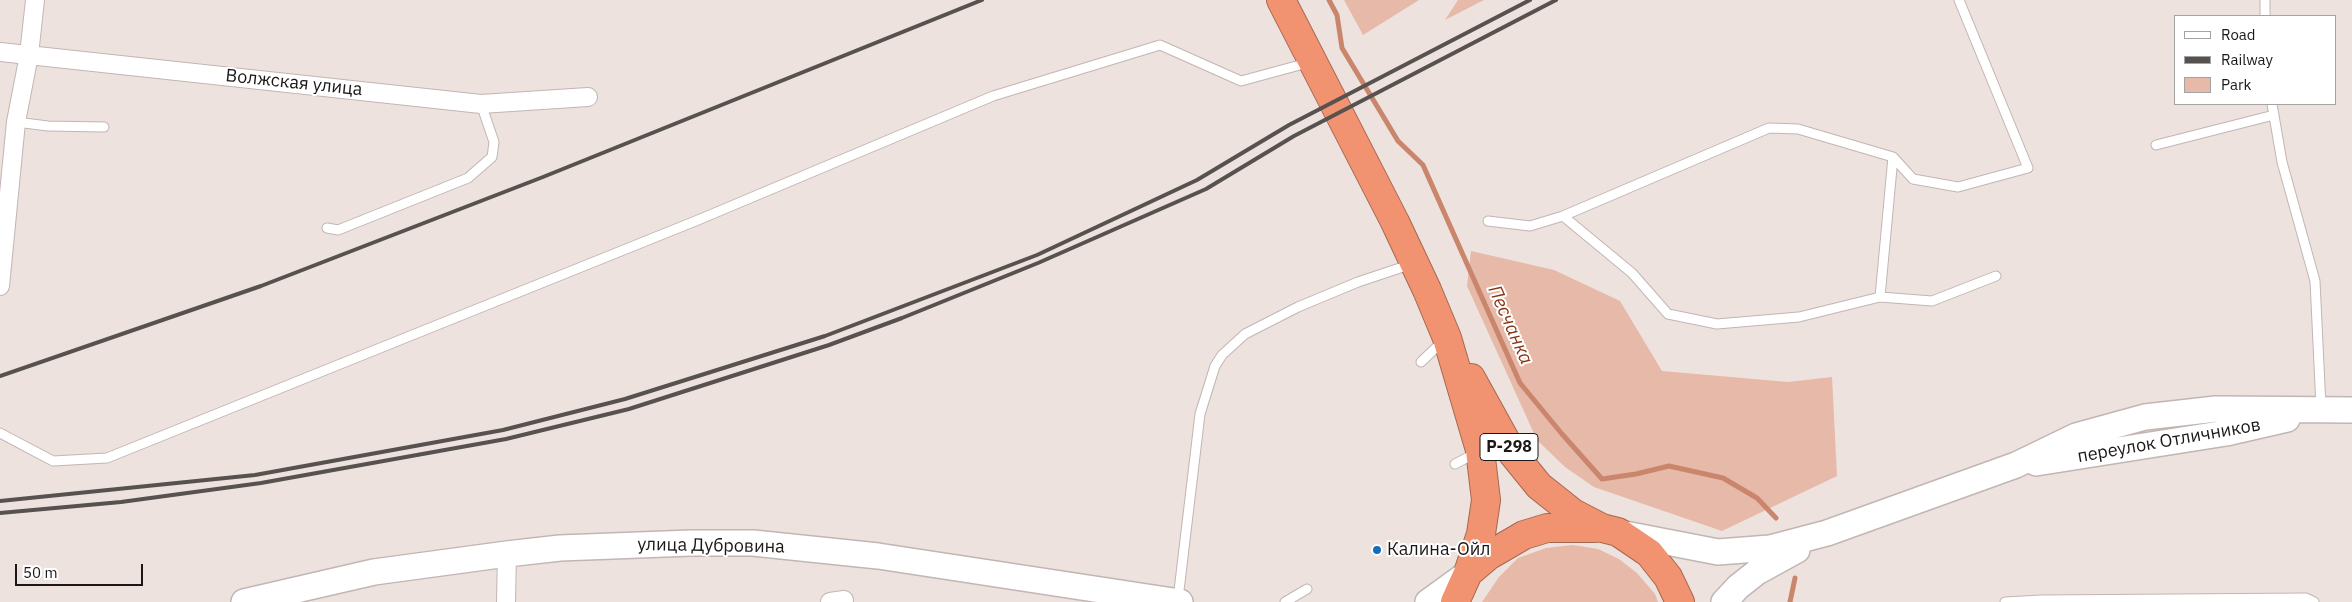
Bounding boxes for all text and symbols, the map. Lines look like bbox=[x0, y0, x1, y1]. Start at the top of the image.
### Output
legend bbox=[2174, 15, 2337, 105]
text: Road bbox=[2221, 25, 2256, 44]
text: Railway bbox=[2221, 50, 2273, 69]
street label: Волжская улица bbox=[224, 65, 364, 101]
text: Park bbox=[2221, 75, 2251, 94]
water label: Песчанка bbox=[1482, 282, 1538, 368]
street label: переулок Отличников bbox=[2076, 414, 2262, 468]
road number: Р-298 bbox=[1480, 434, 1538, 461]
street label: улица Дубровина bbox=[637, 534, 785, 558]
place label: Калина-Ойл bbox=[1387, 539, 1490, 561]
marker: Калина-Ойл bbox=[1371, 544, 1383, 556]
scale bar bbox=[18, 554, 145, 586]
text: 50 m bbox=[23, 563, 58, 582]

